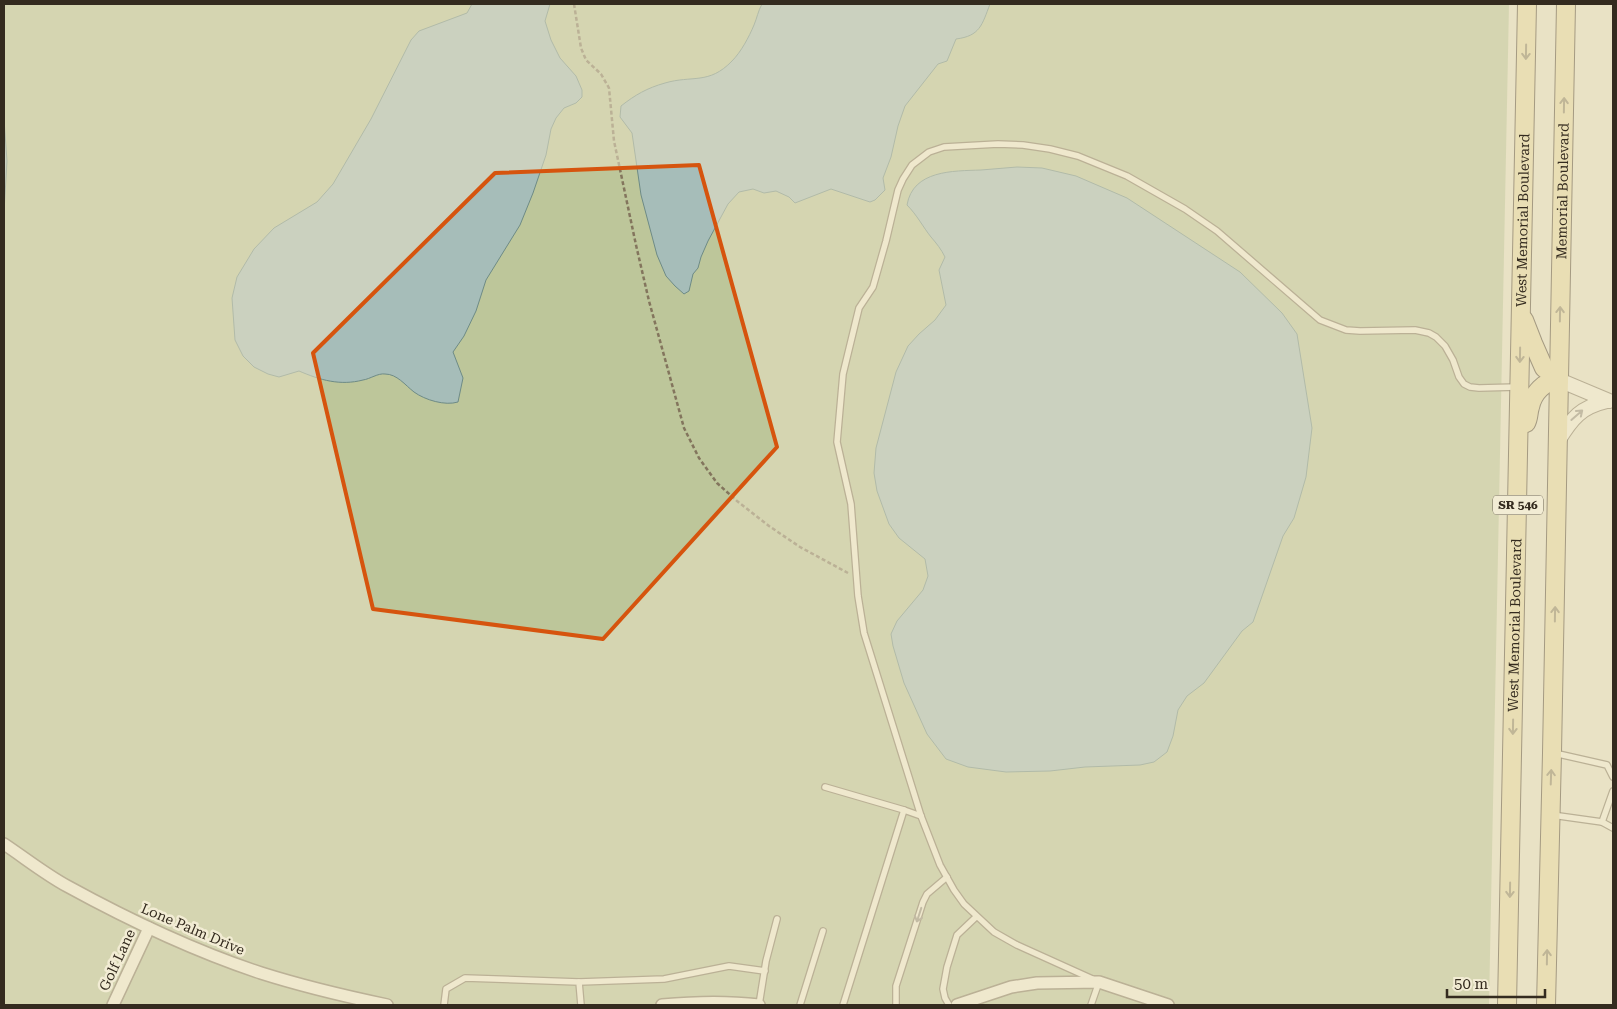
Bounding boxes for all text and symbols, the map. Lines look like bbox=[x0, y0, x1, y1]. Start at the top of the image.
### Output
one-way arrow bbox=[1521, 44, 1531, 60]
one-way arrow bbox=[1559, 98, 1569, 114]
street label: Memorial Boulevard bbox=[1553, 123, 1572, 260]
street label: West Memorial Boulevard bbox=[1513, 133, 1532, 307]
one-way arrow bbox=[1555, 306, 1565, 322]
one-way arrow bbox=[1515, 346, 1525, 363]
one-way arrow bbox=[1571, 409, 1584, 421]
road number: SR 546 bbox=[1493, 496, 1543, 514]
street label: West Memorial Boulevard bbox=[1505, 538, 1524, 712]
one-way arrow bbox=[1550, 606, 1559, 622]
one-way arrow bbox=[1508, 719, 1518, 735]
one-way arrow bbox=[1547, 769, 1556, 785]
one-way arrow bbox=[1505, 882, 1514, 898]
street label: Lone Palm Drive bbox=[139, 900, 247, 958]
one-way arrow bbox=[914, 907, 924, 923]
street label: Golf Lane bbox=[96, 926, 138, 993]
one-way arrow bbox=[1542, 949, 1551, 965]
scale bar bbox=[1447, 966, 1544, 998]
text: 50 m bbox=[1454, 975, 1489, 993]

